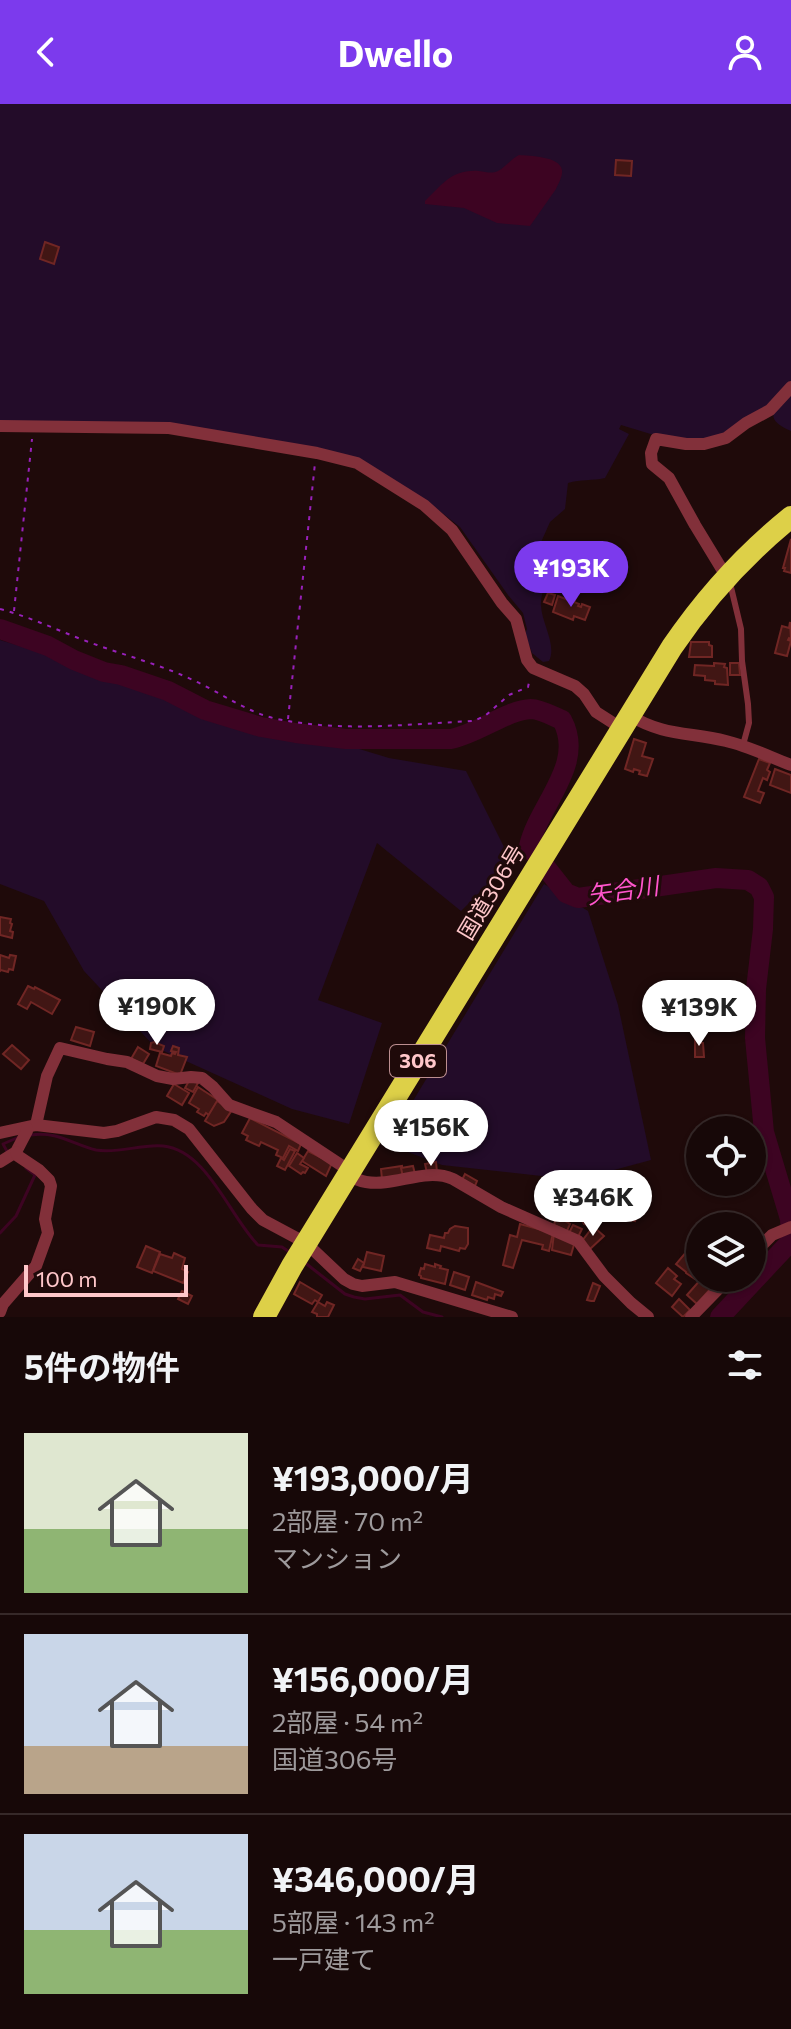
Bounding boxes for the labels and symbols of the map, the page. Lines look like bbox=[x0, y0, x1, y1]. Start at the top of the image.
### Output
pin: ¥193K bbox=[515, 541, 627, 609]
street label: 国道306号 bbox=[452, 839, 530, 944]
water label: 矢合川 bbox=[585, 870, 663, 909]
pin: ¥190K bbox=[101, 979, 213, 1047]
pin: ¥139K bbox=[643, 980, 755, 1048]
road number: 306 bbox=[390, 1045, 446, 1077]
pin: ¥156K bbox=[375, 1100, 487, 1168]
pin: ¥346K bbox=[537, 1170, 649, 1238]
scale bar bbox=[24, 1261, 188, 1297]

